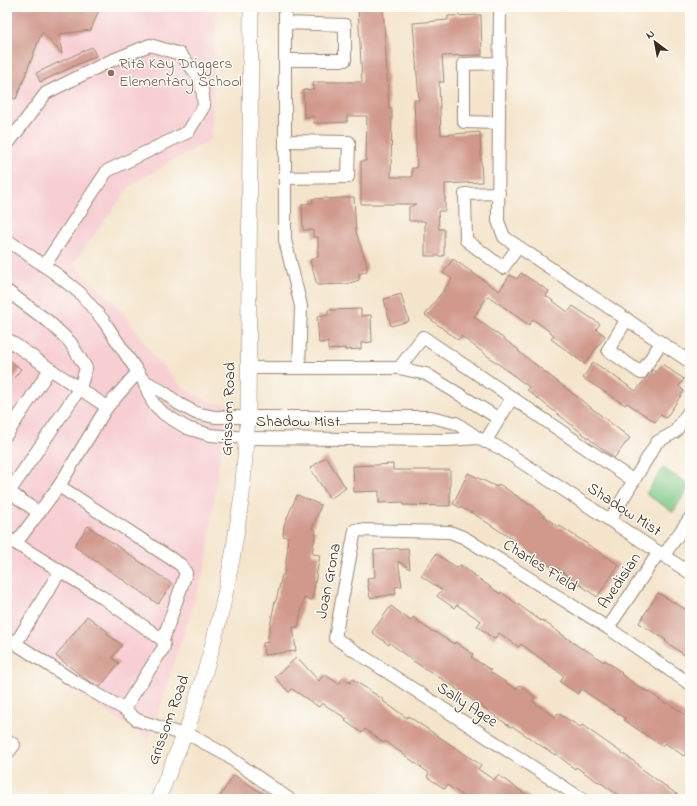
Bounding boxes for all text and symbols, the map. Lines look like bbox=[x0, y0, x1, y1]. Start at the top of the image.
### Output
north arrow bbox=[635, 22, 675, 62]
text: N bbox=[643, 26, 658, 43]
place label: Rita Kay Driggers Elementary School bbox=[119, 52, 242, 94]
marker: Rita Kay Driggers Elementary School bbox=[106, 68, 116, 78]
street label: Grissom Road bbox=[215, 362, 243, 456]
street label: Shadow Mist bbox=[256, 410, 341, 434]
street label: Shadow Mist bbox=[582, 477, 666, 543]
street label: Charles Field bbox=[498, 534, 582, 598]
street label: Joan Grona bbox=[310, 541, 348, 621]
street label: Avedisian bbox=[592, 548, 648, 614]
street label: Grissom Road bbox=[142, 672, 196, 768]
street label: Sally Agee bbox=[432, 676, 503, 734]

